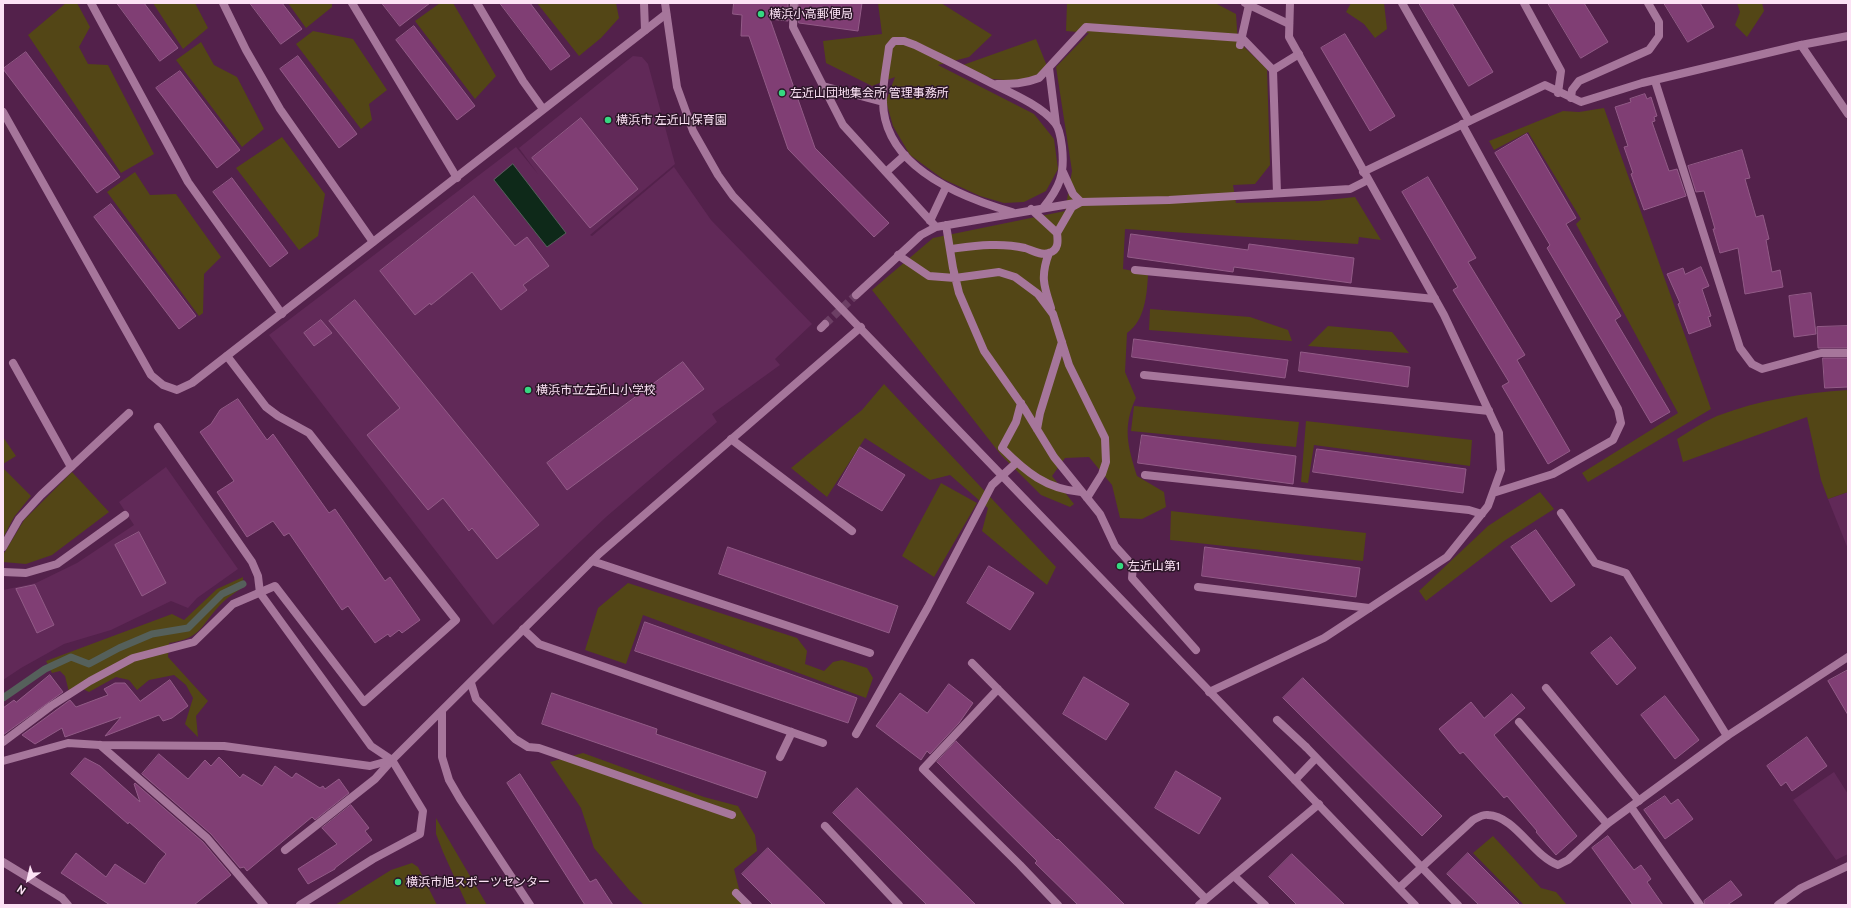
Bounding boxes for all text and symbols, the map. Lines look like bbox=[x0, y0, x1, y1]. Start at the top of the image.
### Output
place label: 横浜小高郵便局 bbox=[769, 7, 853, 21]
marker: 横浜小高郵便局 bbox=[756, 9, 766, 19]
place label: 左近山団地集会所 管理事務所 bbox=[790, 86, 949, 100]
marker: 左近山団地集会所 管理事務所 bbox=[777, 88, 787, 98]
place label: 横浜市 左近山保育園 bbox=[616, 113, 727, 127]
marker: 横浜市 左近山保育園 bbox=[603, 115, 613, 125]
place label: 横浜市立左近山小学校 bbox=[536, 383, 656, 397]
marker: 横浜市立左近山小学校 bbox=[523, 385, 533, 395]
place label: 左近山第1 bbox=[1128, 559, 1180, 573]
marker: 左近山第1 bbox=[1115, 561, 1125, 571]
north arrow bbox=[8, 860, 48, 900]
place label: 横浜市旭スポーツセンター bbox=[406, 875, 550, 889]
marker: 横浜市旭スポーツセンター bbox=[393, 877, 403, 887]
text: N bbox=[14, 882, 28, 898]

